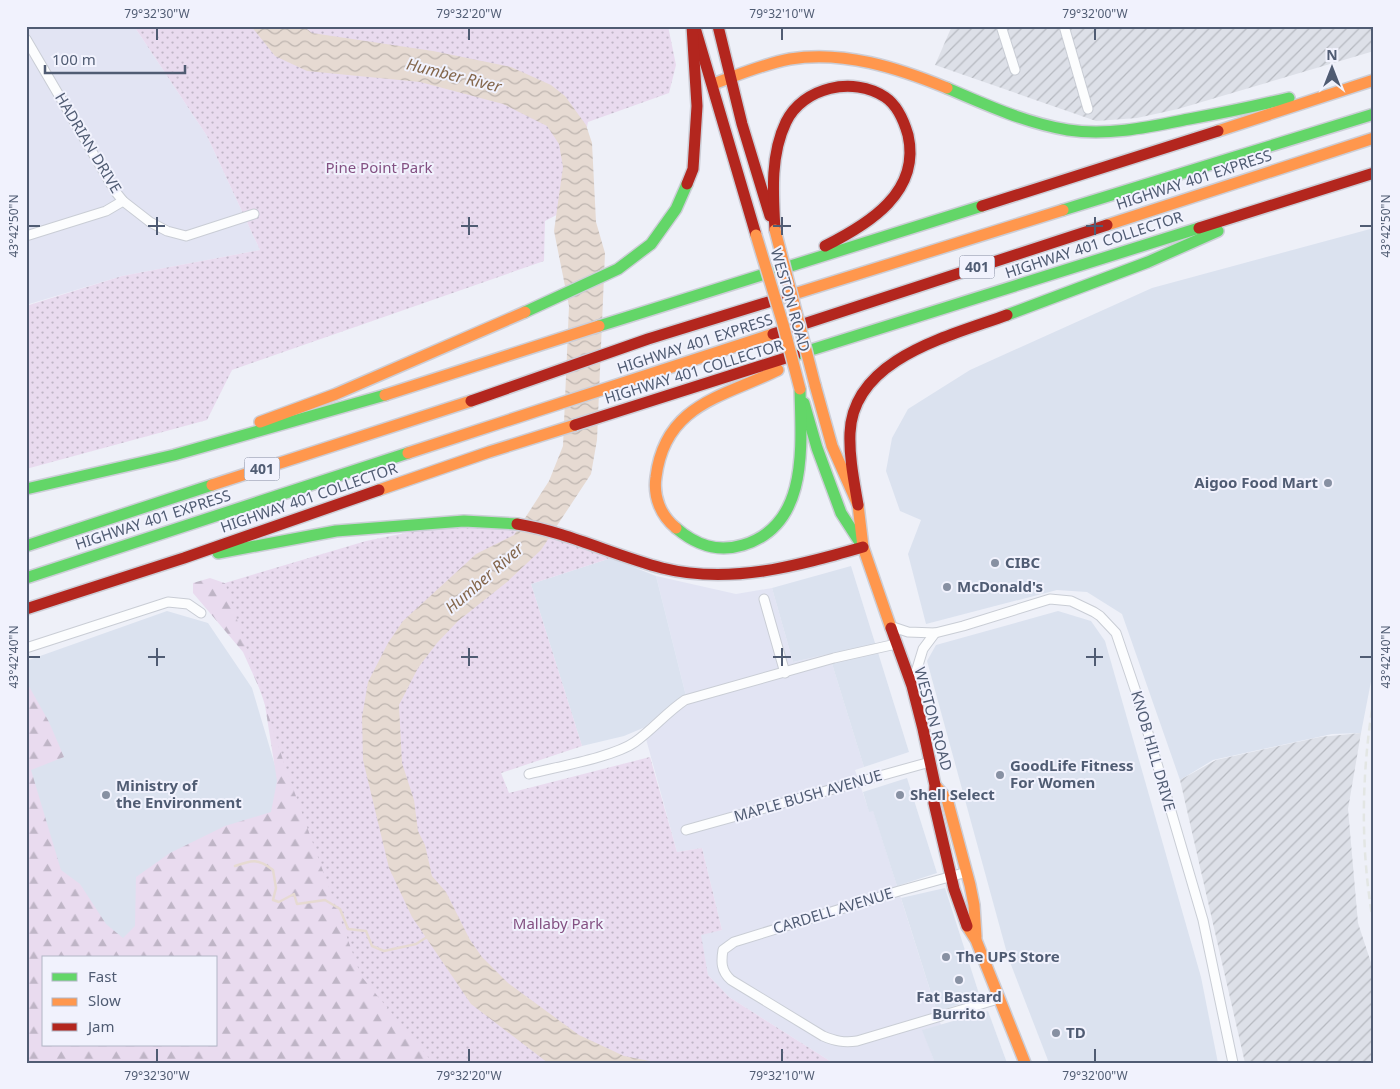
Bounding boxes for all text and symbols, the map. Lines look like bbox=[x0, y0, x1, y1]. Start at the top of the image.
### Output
text: 79°32'30"W bbox=[124, 5, 190, 22]
text: 79°32'20"W bbox=[436, 5, 502, 22]
text: 79°32'10"W bbox=[749, 5, 815, 22]
text: 79°32'00"W bbox=[1062, 5, 1128, 22]
scale bar bbox=[45, 42, 185, 74]
north arrow bbox=[1308, 42, 1358, 92]
text: N bbox=[1326, 45, 1338, 64]
text: 100 m bbox=[52, 49, 96, 69]
water label: Humber River bbox=[404, 53, 504, 98]
street label: HADRIAN DRIVE bbox=[51, 89, 127, 196]
street label: HIGHWAY 401 EXPRESS bbox=[1113, 144, 1274, 214]
park label: Pine Point Park bbox=[326, 157, 432, 177]
text: 43°42'50"N bbox=[5, 194, 22, 258]
text: 43°42'50"N bbox=[1377, 194, 1394, 258]
street label: HIGHWAY 401 COLLECTOR bbox=[1002, 206, 1186, 282]
street label: WESTON ROAD bbox=[767, 246, 815, 354]
road number: 401 bbox=[960, 256, 994, 278]
street label: HIGHWAY 401 EXPRESS bbox=[614, 308, 775, 378]
street label: HIGHWAY 401 COLLECTOR bbox=[602, 334, 786, 408]
street label: HIGHWAY 401 COLLECTOR bbox=[218, 457, 400, 537]
road number: 401 bbox=[244, 458, 280, 480]
place label: Aigoo Food Mart bbox=[1194, 472, 1318, 492]
marker: Aigoo Food Mart bbox=[1322, 477, 1334, 489]
street label: HIGHWAY 401 EXPRESS bbox=[72, 484, 233, 554]
water label: Humber River bbox=[440, 537, 528, 618]
place label: CIBC bbox=[1005, 552, 1040, 572]
marker: CIBC bbox=[989, 557, 1001, 569]
place label: McDonald's bbox=[957, 576, 1043, 596]
marker: McDonald's bbox=[941, 581, 953, 593]
text: 43°42'40"N bbox=[5, 625, 22, 689]
text: 43°42'40"N bbox=[1377, 625, 1394, 689]
street label: WESTON ROAD bbox=[910, 665, 957, 773]
street label: KNOB HILL DRIVE bbox=[1127, 688, 1181, 813]
place label: GoodLife Fitness For Women bbox=[1010, 755, 1134, 792]
street label: MAPLE BUSH AVENUE bbox=[731, 764, 884, 826]
marker: GoodLife Fitness For Women bbox=[994, 769, 1006, 781]
place label: Ministry of the Environment bbox=[116, 775, 242, 812]
place label: Shell Select bbox=[910, 784, 995, 804]
marker: Ministry of the Environment bbox=[100, 789, 112, 801]
marker: Shell Select bbox=[894, 789, 906, 801]
street label: CARDELL AVENUE bbox=[770, 882, 895, 938]
park label: Mallaby Park bbox=[513, 913, 603, 933]
place label: The UPS Store bbox=[956, 946, 1060, 966]
marker: The UPS Store bbox=[940, 951, 952, 963]
legend bbox=[42, 956, 218, 1046]
text: Fast bbox=[88, 966, 117, 986]
marker: Fat Bastard Burrito bbox=[953, 974, 965, 986]
place label: Fat Bastard Burrito bbox=[916, 986, 1002, 1023]
text: Slow bbox=[88, 990, 121, 1010]
text: Jam bbox=[86, 1016, 115, 1036]
place label: TD bbox=[1066, 1022, 1086, 1042]
marker: TD bbox=[1050, 1027, 1062, 1039]
text: 79°32'30"W bbox=[124, 1067, 190, 1084]
text: 79°32'20"W bbox=[436, 1067, 502, 1084]
text: 79°32'10"W bbox=[749, 1067, 815, 1084]
text: 79°32'00"W bbox=[1062, 1067, 1128, 1084]

